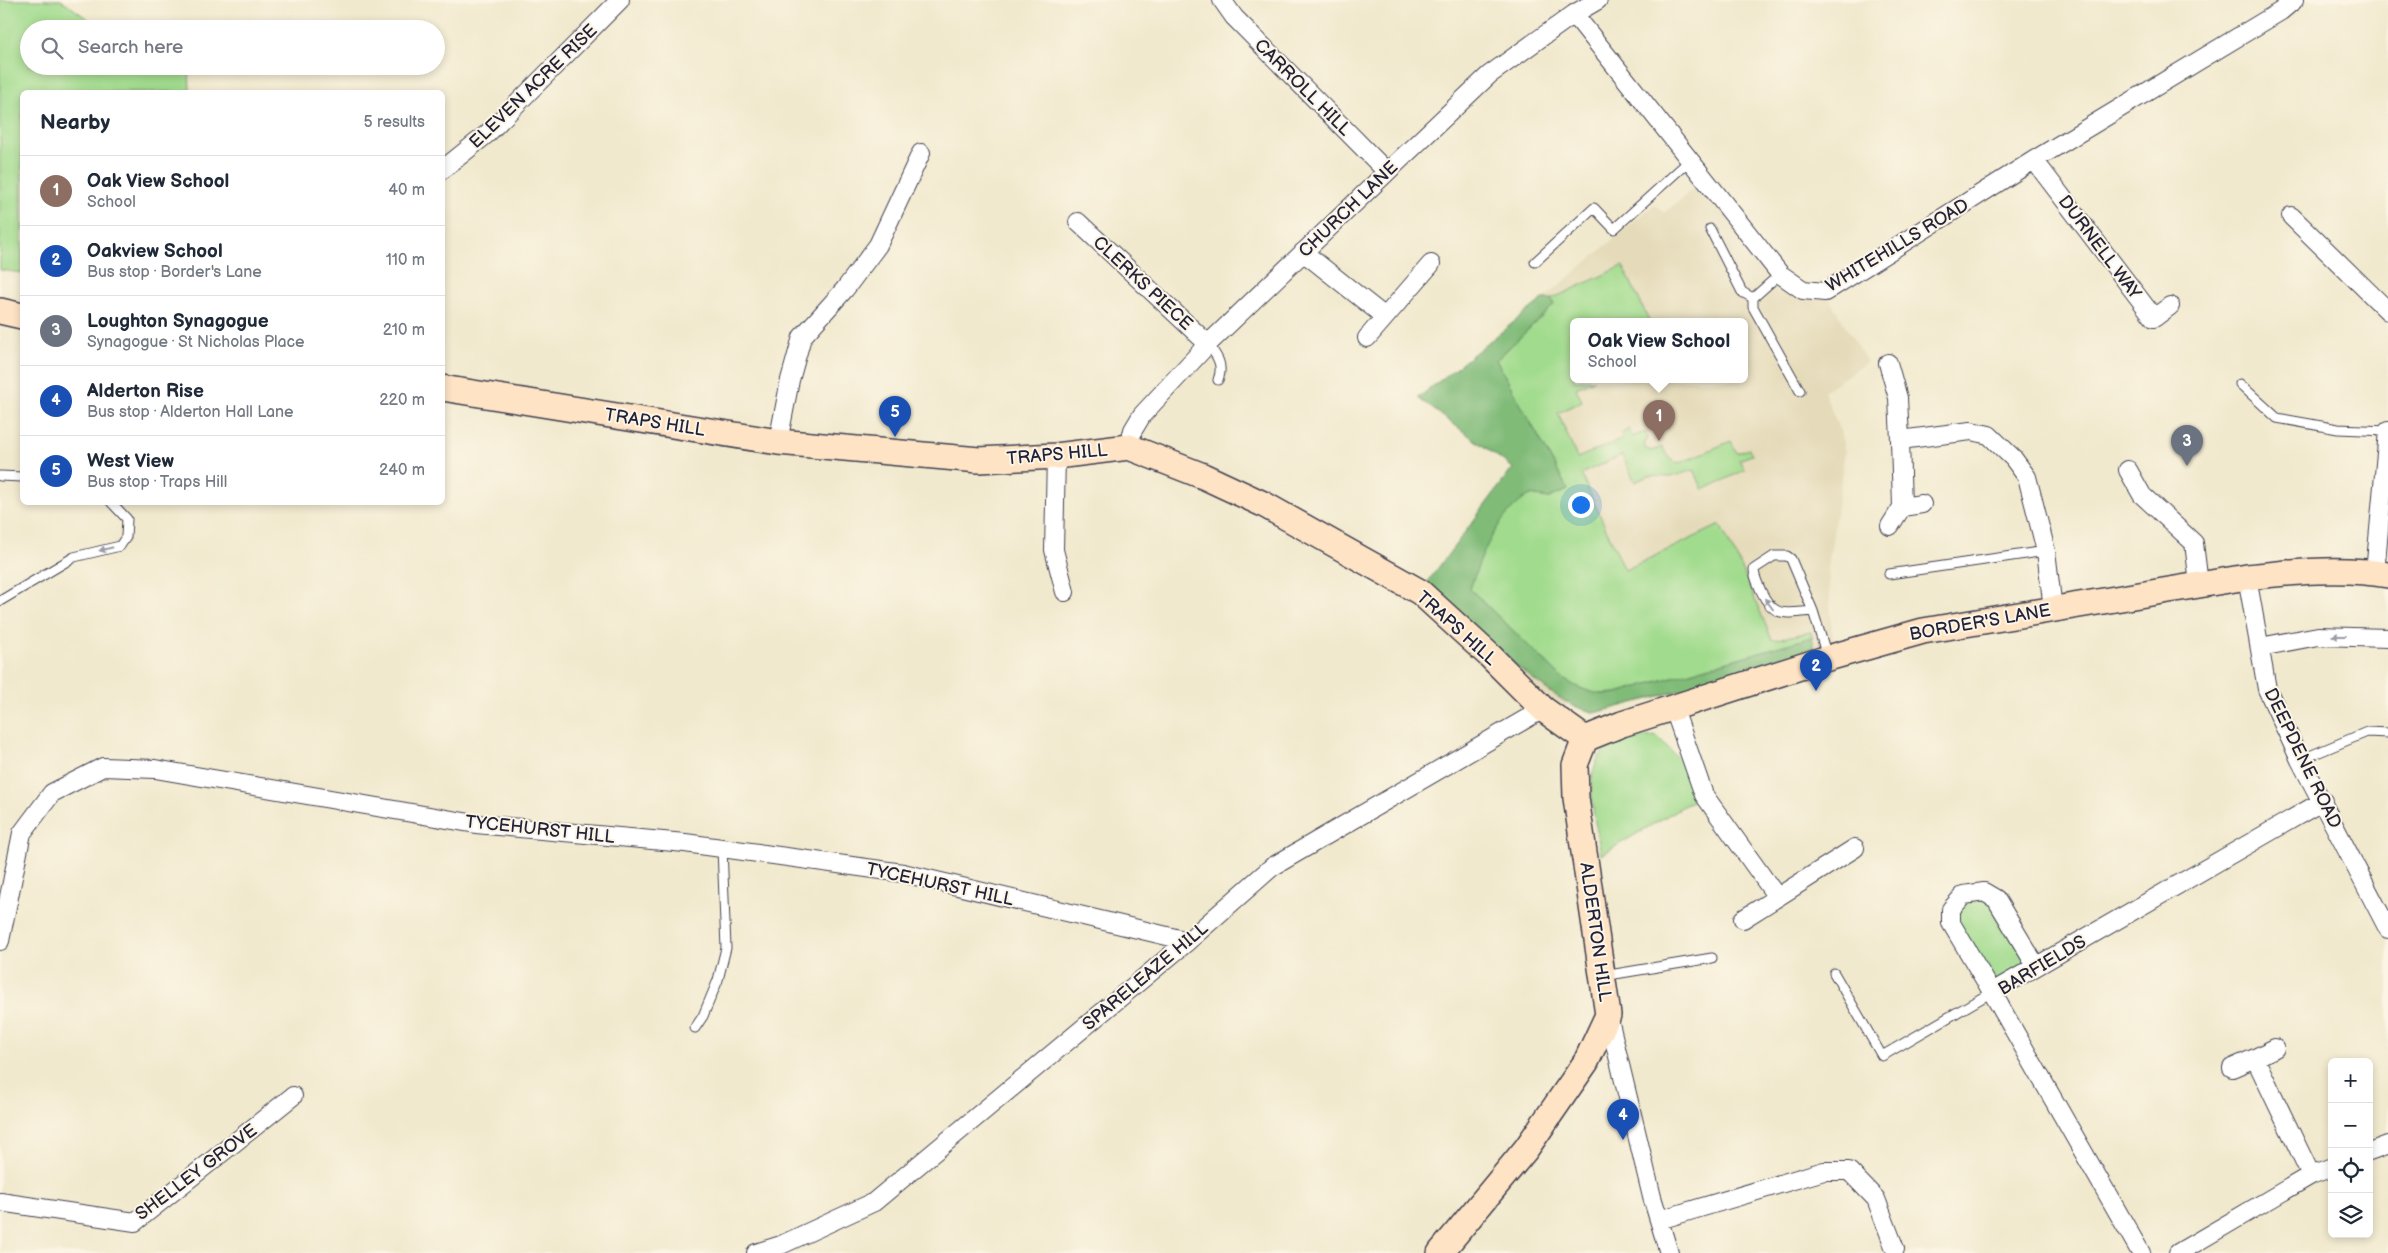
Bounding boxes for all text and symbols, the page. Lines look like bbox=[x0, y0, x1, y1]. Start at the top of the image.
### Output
search box bbox=[20, 20, 445, 75]
street label: ELEVEN ACRE RISE bbox=[465, 20, 602, 153]
icon: search bbox=[38, 34, 66, 62]
street label: CARROLL HILL bbox=[1250, 35, 1356, 141]
text: Search here bbox=[78, 36, 183, 59]
text: Nearby bbox=[40, 110, 110, 135]
text: 5 results bbox=[363, 113, 425, 132]
street label: CHURCH LANE bbox=[1294, 157, 1402, 262]
text: Oak View School bbox=[87, 170, 229, 193]
text: 1 bbox=[53, 181, 59, 200]
text: 40 m bbox=[388, 181, 425, 200]
street label: DURNELL WAY bbox=[2054, 191, 2146, 304]
text: School bbox=[87, 193, 136, 212]
street label: WHITEHILLS ROAD bbox=[1822, 194, 1973, 296]
street label: CLERKS PIECE bbox=[1089, 232, 1197, 335]
text: Oakview School bbox=[87, 240, 223, 263]
text: 2 bbox=[51, 251, 61, 270]
text: 110 m bbox=[386, 251, 425, 270]
text: Bus stop · Border's Lane bbox=[87, 263, 262, 282]
text: Loughton Synagogue bbox=[87, 310, 269, 333]
popup bbox=[1570, 318, 1748, 383]
text: 3 bbox=[51, 321, 61, 340]
text: 210 m bbox=[383, 321, 425, 340]
text: Oak View School bbox=[1588, 330, 1730, 353]
text: Synagogue · St Nicholas Place bbox=[87, 333, 305, 352]
text: School bbox=[1588, 353, 1637, 372]
text: Alderton Rise bbox=[87, 380, 204, 403]
text: 4 bbox=[51, 391, 61, 410]
text: 220 m bbox=[379, 391, 425, 410]
pin: 5 bbox=[879, 396, 911, 437]
pin: 1 bbox=[1643, 400, 1675, 441]
text: Bus stop · Alderton Hall Lane bbox=[87, 403, 293, 422]
street label: TRAPS HILL bbox=[603, 404, 707, 441]
pin: 3 bbox=[2171, 425, 2203, 466]
street label: TRAPS HILL bbox=[1006, 440, 1109, 469]
text: West View bbox=[87, 450, 174, 473]
text: 5 bbox=[51, 461, 61, 480]
text: 240 m bbox=[379, 461, 425, 480]
text: Bus stop · Traps Hill bbox=[87, 473, 227, 492]
your location bbox=[1568, 492, 1594, 518]
one-way arrow bbox=[99, 545, 114, 553]
street label: TRAPS HILL bbox=[1412, 587, 1502, 670]
one-way arrow bbox=[1764, 597, 1774, 611]
street label: BORDER'S LANE bbox=[1908, 600, 2053, 645]
one-way arrow bbox=[2331, 632, 2347, 640]
pin: 2 bbox=[1800, 650, 1832, 691]
street label: DEEPDENE ROAD bbox=[2259, 685, 2346, 832]
street label: TYCEHURST HILL bbox=[464, 811, 616, 848]
street label: TYCEHURST HILL bbox=[864, 859, 1016, 910]
street label: ALDERTON HILL bbox=[1575, 861, 1616, 1004]
street label: SPARELEAZE HILL bbox=[1078, 917, 1213, 1035]
street label: BARFIELDS bbox=[1995, 931, 2090, 1000]
map controls bbox=[2328, 1058, 2373, 1238]
button: + bbox=[2328, 1058, 2373, 1103]
pin: 4 bbox=[1607, 1099, 1639, 1140]
button: − bbox=[2328, 1103, 2373, 1148]
street label: SHELLEY GROVE bbox=[131, 1120, 261, 1225]
button: locate bbox=[2328, 1148, 2373, 1193]
button: layers bbox=[2328, 1193, 2373, 1238]

